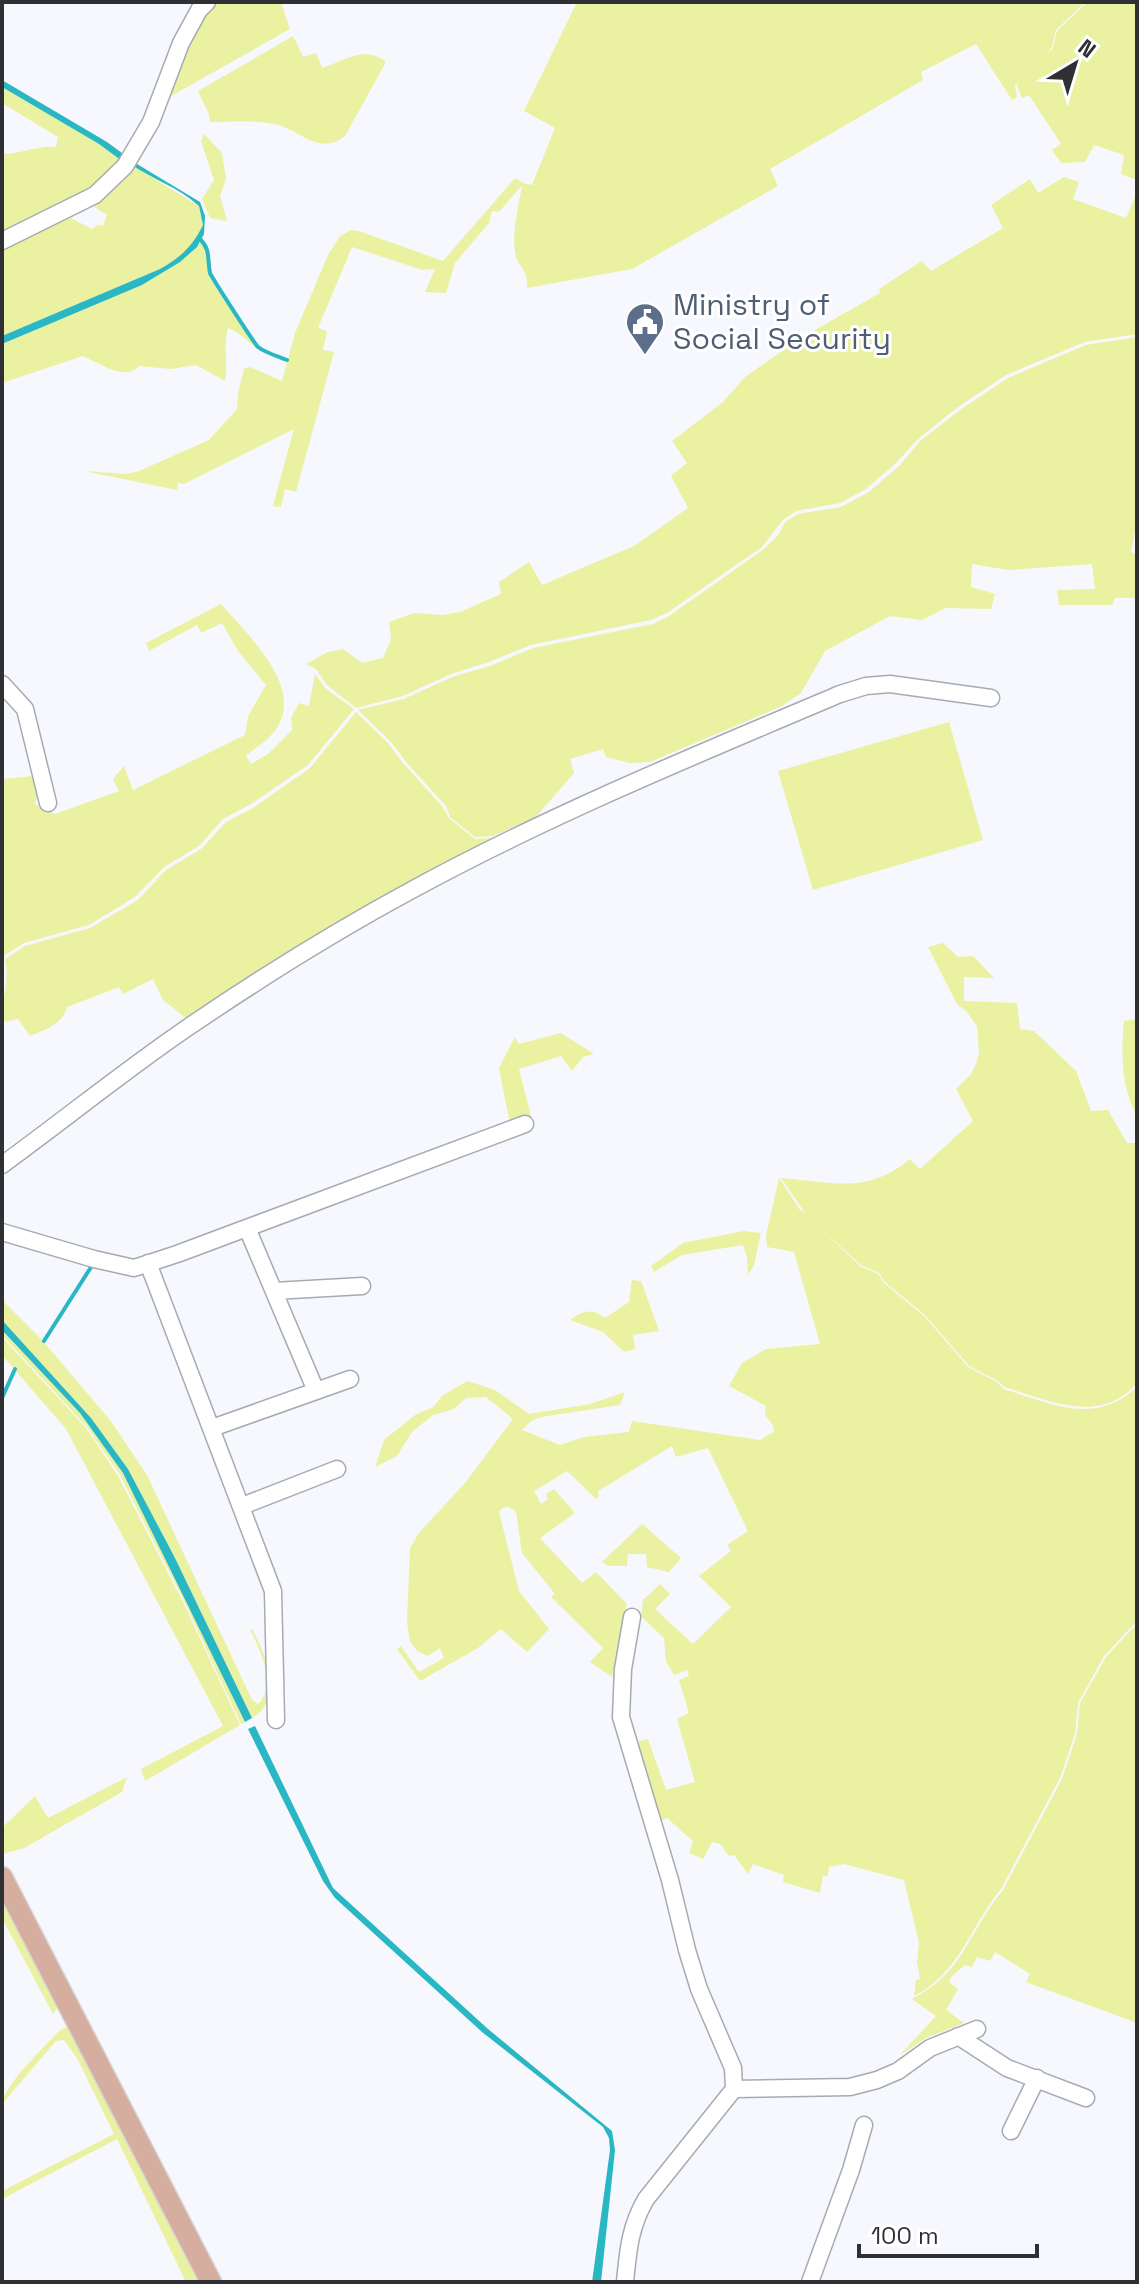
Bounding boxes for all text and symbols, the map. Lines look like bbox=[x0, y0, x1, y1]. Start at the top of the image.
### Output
north arrow bbox=[1035, 24, 1115, 104]
text: N bbox=[1073, 33, 1102, 64]
place label: Ministry of Social Security bbox=[673, 285, 891, 358]
public building icon: Ministry of Social Security bbox=[624, 301, 666, 356]
scale bar bbox=[859, 2208, 1037, 2258]
text: 100 m bbox=[871, 2220, 939, 2251]

